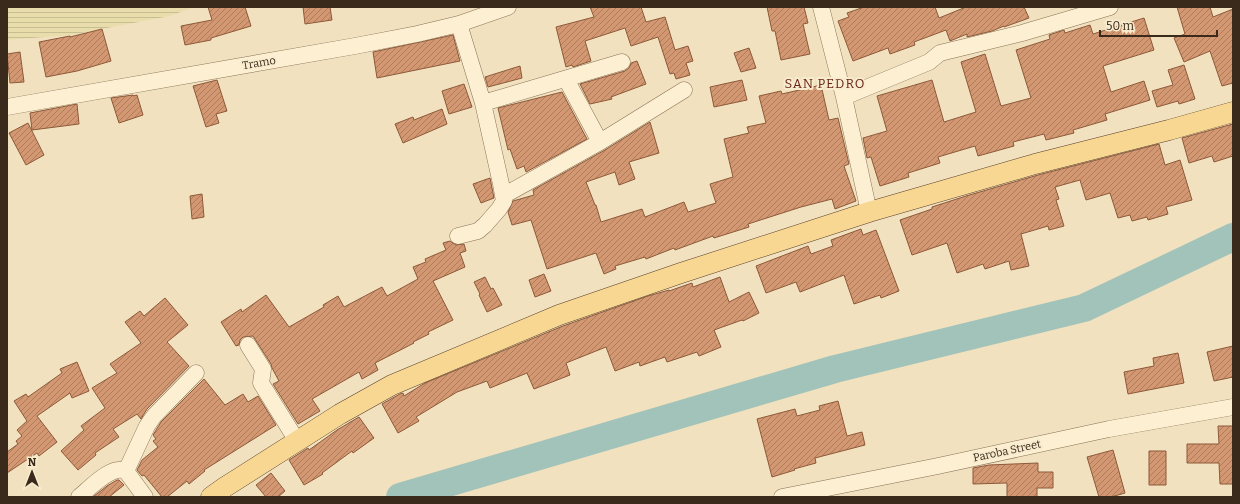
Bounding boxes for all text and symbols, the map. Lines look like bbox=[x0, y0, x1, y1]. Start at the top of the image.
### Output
scale bar bbox=[1100, 12, 1217, 38]
text: 50 m bbox=[1106, 19, 1135, 33]
street label: Tramo bbox=[241, 54, 277, 72]
district label: SAN PEDRO bbox=[785, 76, 865, 91]
street label: Paroba Street bbox=[972, 437, 1042, 465]
north arrow bbox=[12, 452, 52, 492]
text: N bbox=[28, 456, 37, 469]

